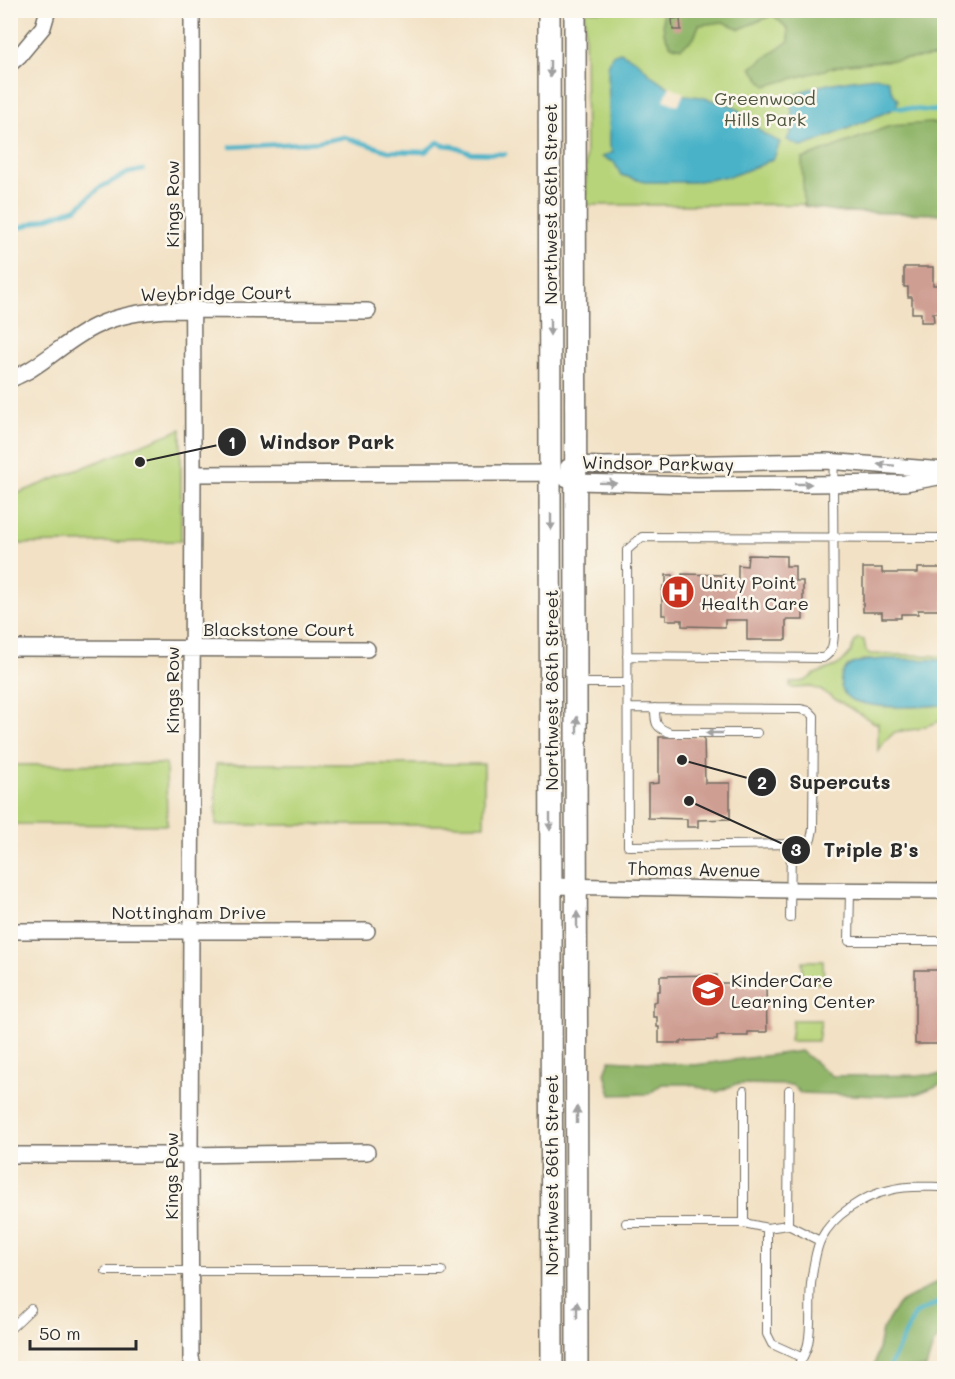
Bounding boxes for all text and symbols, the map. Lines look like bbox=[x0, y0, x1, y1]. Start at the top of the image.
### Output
one-way arrow bbox=[545, 59, 555, 78]
park label: Greenwood Hills Park bbox=[714, 86, 816, 131]
street label: Northwest 86th Street bbox=[538, 103, 562, 305]
street label: Kings Row bbox=[160, 160, 184, 248]
street label: Weybridge Court bbox=[140, 280, 292, 306]
one-way arrow bbox=[545, 317, 555, 336]
callout: Windsor Park bbox=[217, 423, 406, 461]
text: Windsor Park bbox=[260, 428, 394, 454]
text: 1 bbox=[228, 430, 236, 454]
street label: Windsor Parkway bbox=[582, 450, 734, 476]
one-way arrow bbox=[877, 461, 896, 470]
one-way arrow bbox=[598, 479, 617, 488]
one-way arrow bbox=[793, 479, 812, 489]
one-way arrow bbox=[546, 512, 556, 531]
place label: Unity Point Health Care bbox=[701, 570, 809, 615]
hospital icon: Unity Point Health Care bbox=[660, 574, 696, 610]
street label: Northwest 86th Street bbox=[539, 589, 563, 791]
street label: Blackstone Court bbox=[203, 617, 355, 641]
street label: Kings Row bbox=[160, 646, 184, 734]
one-way arrow bbox=[572, 716, 582, 735]
one-way arrow bbox=[705, 728, 724, 738]
callout: Supercuts bbox=[747, 763, 902, 801]
text: Supercuts bbox=[789, 768, 891, 794]
text: 2 bbox=[757, 770, 767, 794]
one-way arrow bbox=[545, 812, 555, 831]
callout: Triple B's bbox=[781, 831, 930, 869]
text: Triple B's bbox=[823, 836, 919, 862]
text: 3 bbox=[791, 837, 802, 861]
street label: Thomas Avenue bbox=[627, 856, 761, 882]
street label: Nottingham Drive bbox=[112, 900, 266, 924]
one-way arrow bbox=[572, 911, 582, 930]
place label: KinderCare Learning Center bbox=[731, 968, 876, 1013]
school or university icon: KinderCare Learning Center bbox=[690, 972, 726, 1008]
street label: Northwest 86th Street bbox=[539, 1074, 563, 1276]
one-way arrow bbox=[572, 1106, 582, 1125]
street label: Kings Row bbox=[159, 1132, 183, 1220]
one-way arrow bbox=[572, 1301, 582, 1320]
scale bar bbox=[30, 1313, 136, 1351]
text: 50 m bbox=[39, 1321, 81, 1345]

